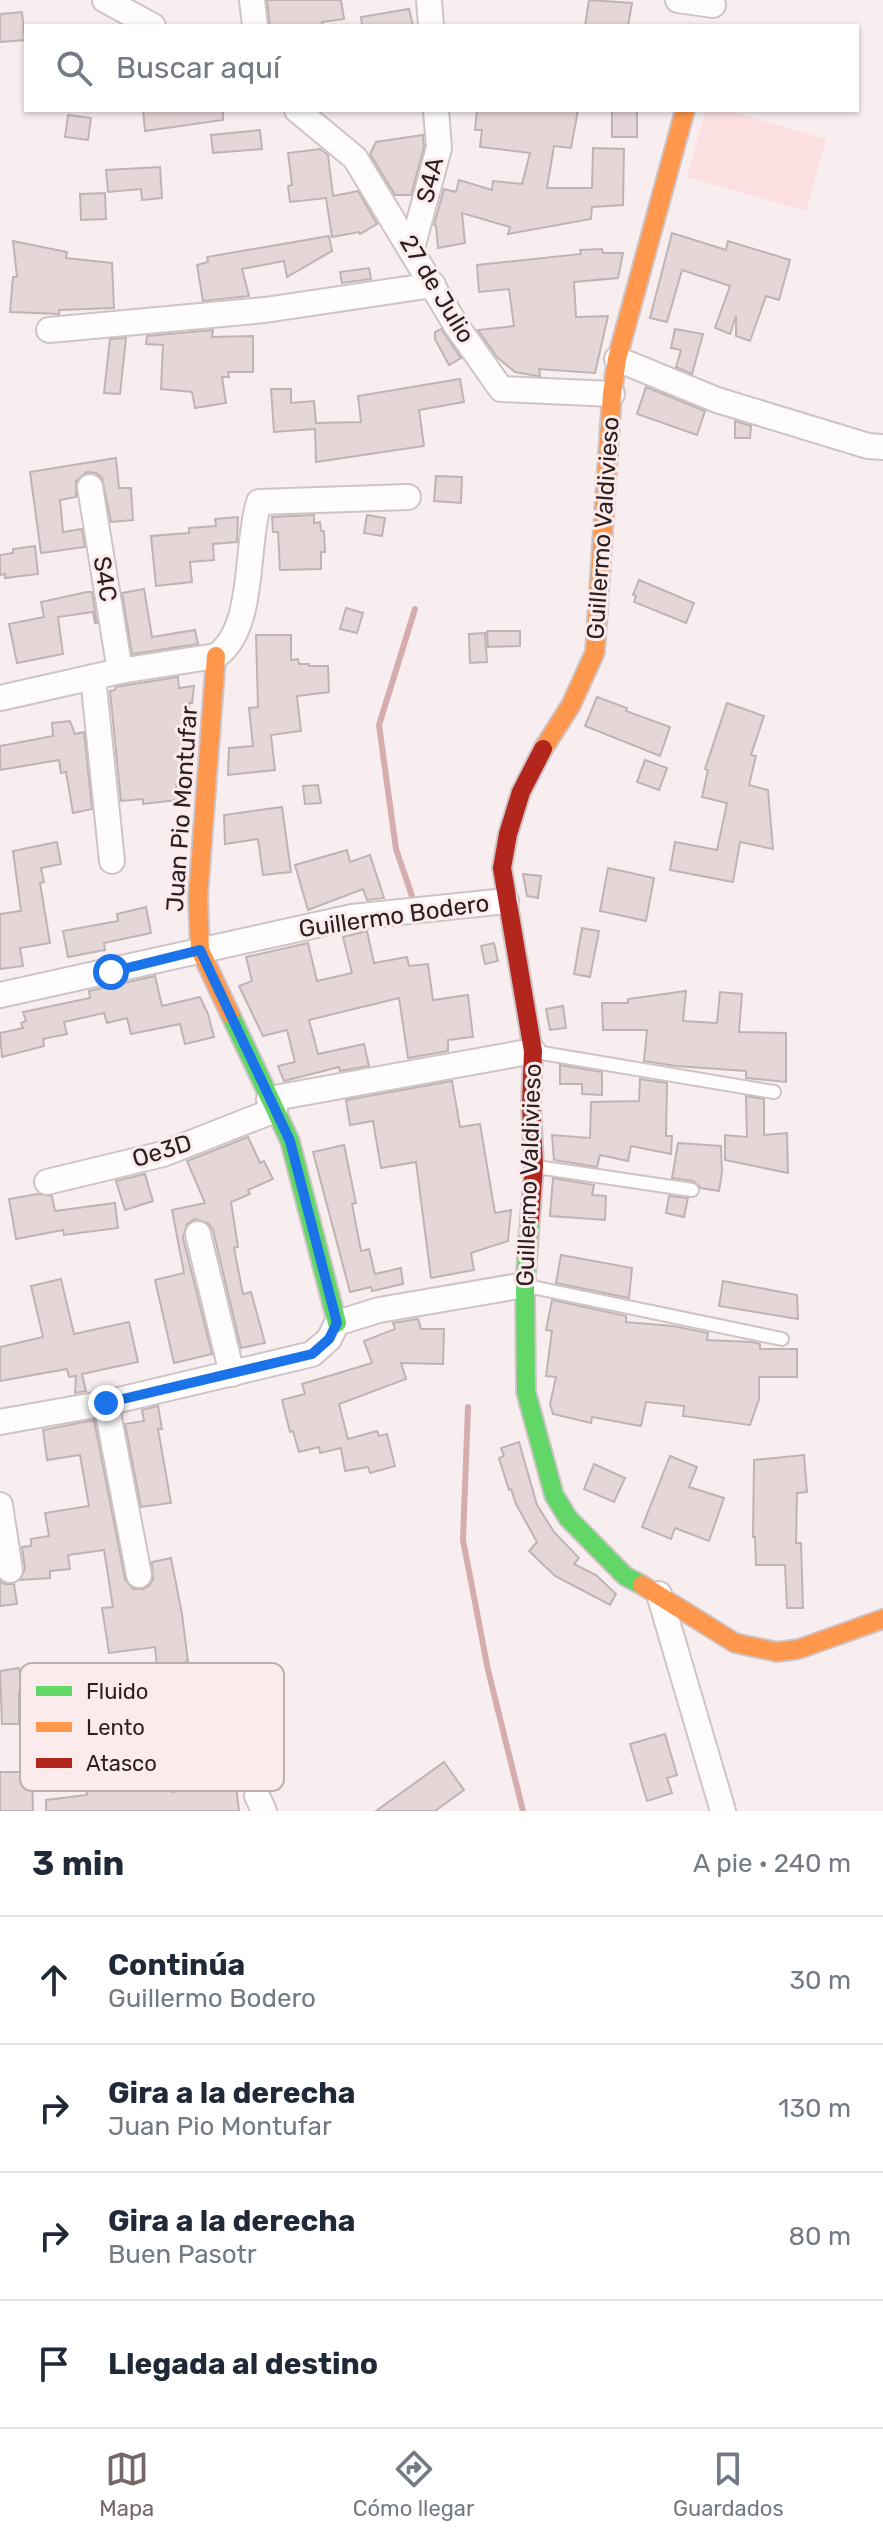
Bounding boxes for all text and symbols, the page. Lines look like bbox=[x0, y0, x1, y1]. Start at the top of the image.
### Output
search box bbox=[24, 24, 859, 112]
icon: search bbox=[52, 46, 96, 90]
text: Buscar aquí bbox=[116, 50, 280, 86]
street label: S4A bbox=[411, 154, 449, 206]
street label: 27 de Julio bbox=[394, 230, 480, 348]
street label: Guillermo Valdivieso bbox=[581, 416, 625, 640]
street label: S4C bbox=[88, 554, 122, 604]
street label: Juan Pio Montufar bbox=[161, 705, 203, 913]
street label: Guillermo Bodero bbox=[297, 889, 491, 943]
route start bbox=[93, 954, 129, 990]
street label: Guillermo Valdivieso bbox=[511, 1063, 547, 1287]
street label: Oe3D bbox=[129, 1129, 195, 1173]
route end bbox=[88, 1385, 124, 1421]
legend bbox=[20, 1663, 284, 1791]
text: Fluido bbox=[86, 1678, 148, 1705]
text: Lento bbox=[86, 1714, 145, 1741]
text: Atasco bbox=[86, 1750, 157, 1777]
text: 3 min bbox=[32, 1843, 124, 1884]
text: A pie · 240 m bbox=[693, 1848, 851, 1879]
text: Continúa bbox=[108, 1947, 245, 1983]
icon: ahead bbox=[32, 1958, 76, 2002]
text: 30 m bbox=[789, 1965, 851, 1996]
text: Guillermo Bodero bbox=[108, 1983, 316, 2014]
text: Gira a la derecha bbox=[108, 2075, 355, 2111]
icon: right bbox=[32, 2086, 76, 2130]
text: 130 m bbox=[778, 2093, 851, 2124]
text: Juan Pio Montufar bbox=[108, 2111, 332, 2142]
text: Gira a la derecha bbox=[108, 2203, 355, 2239]
icon: right bbox=[32, 2214, 76, 2258]
text: 80 m bbox=[788, 2221, 851, 2252]
text: Buen Pasotr bbox=[108, 2239, 257, 2270]
icon: arrive bbox=[32, 2342, 76, 2386]
text: Llegada al destino bbox=[108, 2346, 378, 2382]
tab: Mapa bbox=[99, 2447, 154, 2522]
tab: Cómo llegar bbox=[353, 2447, 474, 2522]
tab: Guardados bbox=[673, 2447, 784, 2522]

